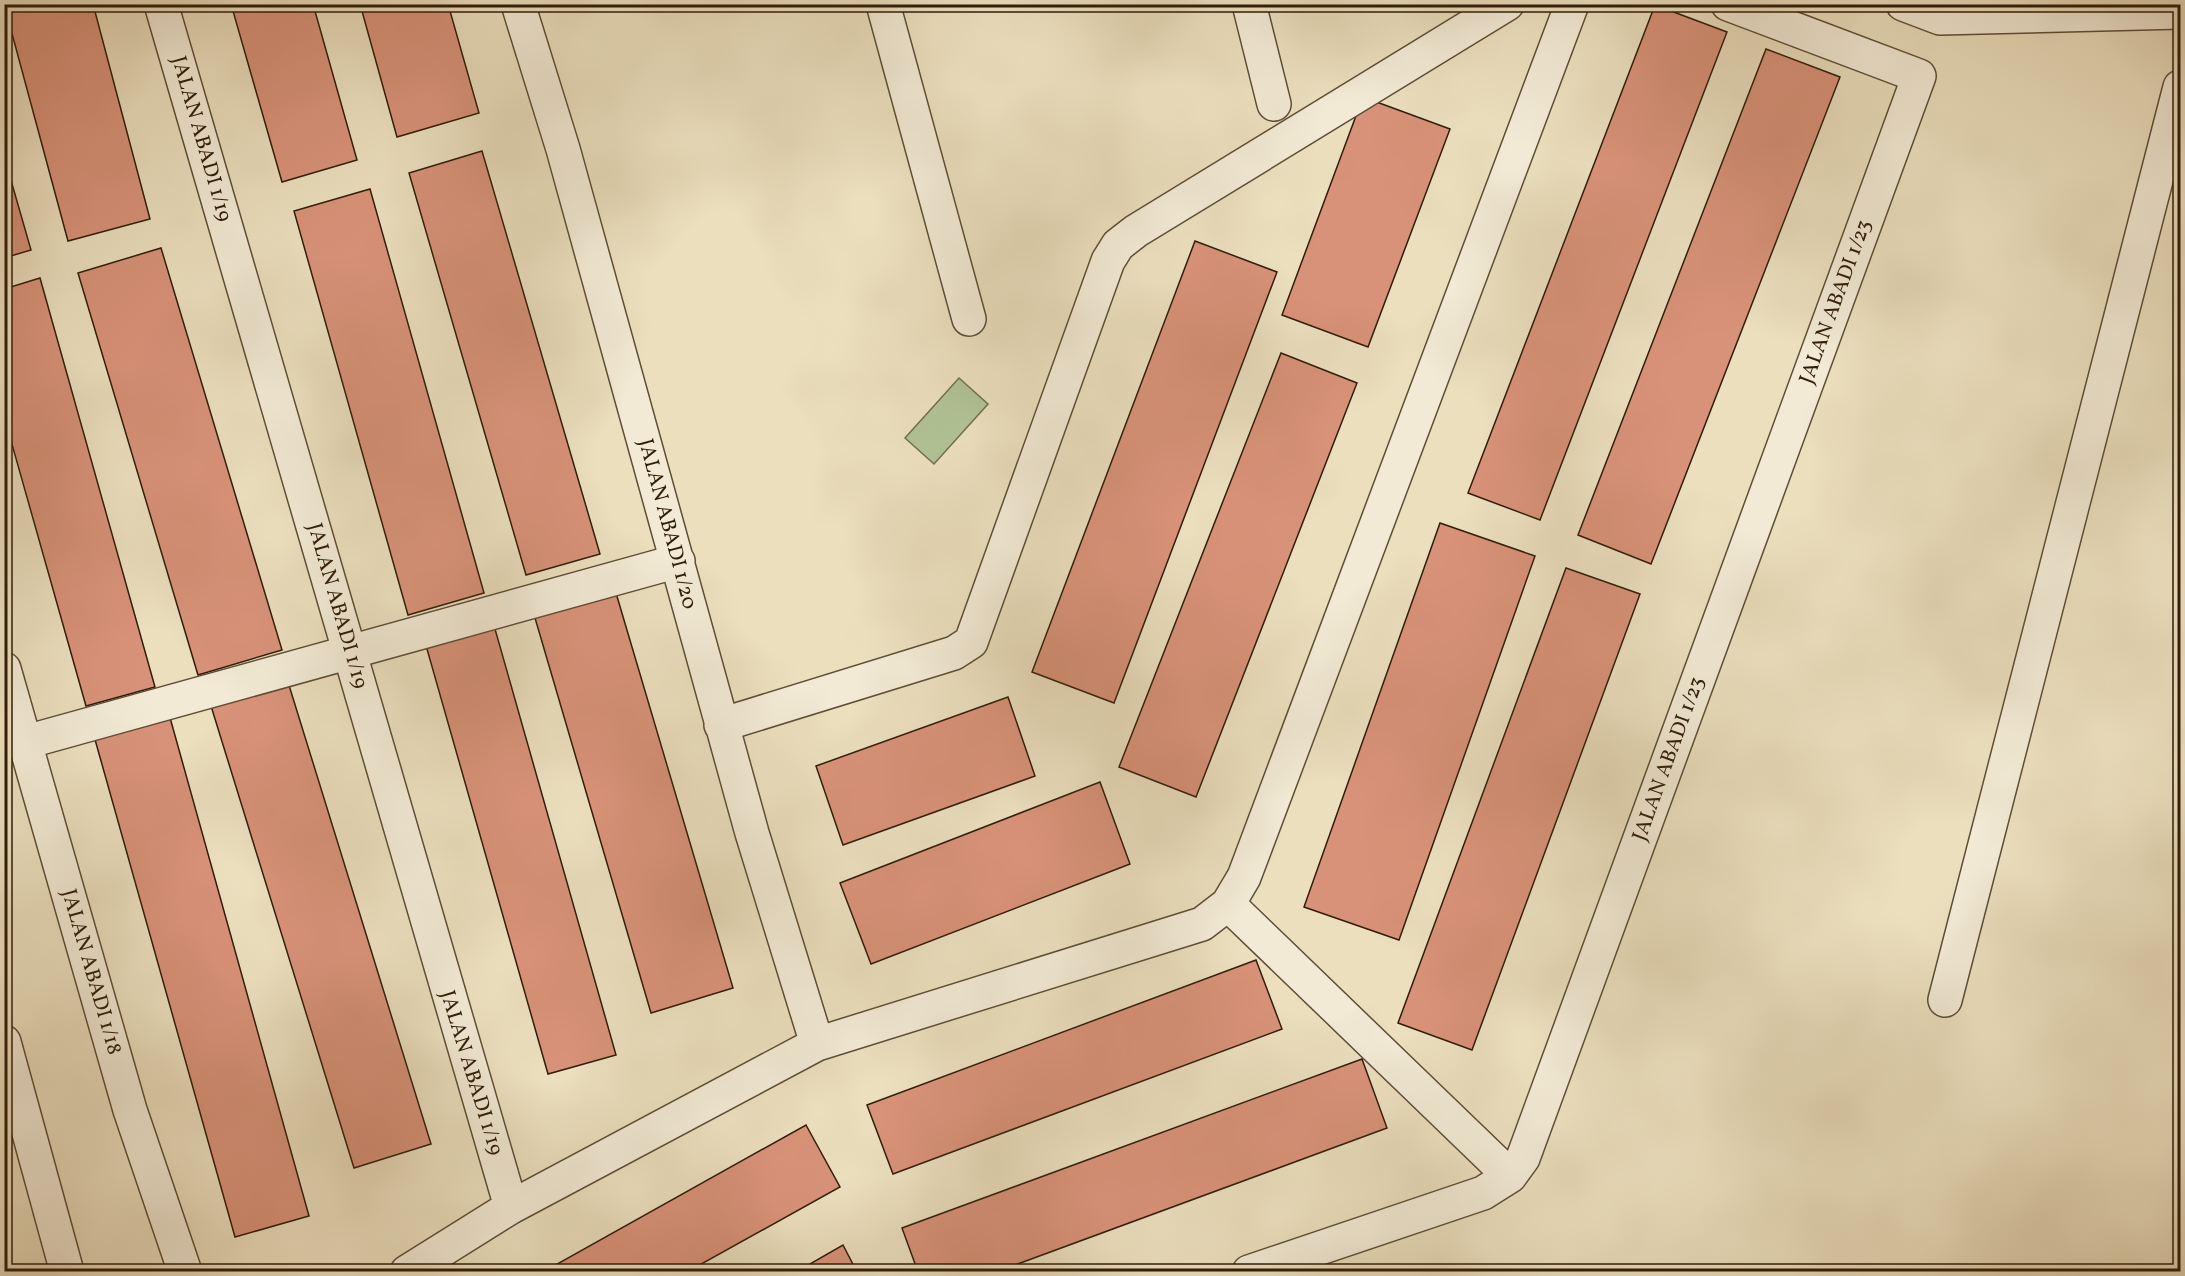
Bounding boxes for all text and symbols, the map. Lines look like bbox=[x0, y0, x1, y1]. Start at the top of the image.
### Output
street label: JALAN ABADI 1/19 bbox=[163, 53, 239, 225]
street label: JALAN ABADI 1/23 bbox=[1793, 216, 1879, 388]
street label: JALAN ABADI 1/20 bbox=[630, 436, 704, 612]
street label: JALAN ABADI 1/19 bbox=[299, 520, 375, 692]
street label: JALAN ABADI 1/23 bbox=[1626, 673, 1712, 845]
street label: JALAN ABADI 1/18 bbox=[53, 886, 129, 1058]
street label: JALAN ABADI 1/19 bbox=[432, 987, 510, 1159]

